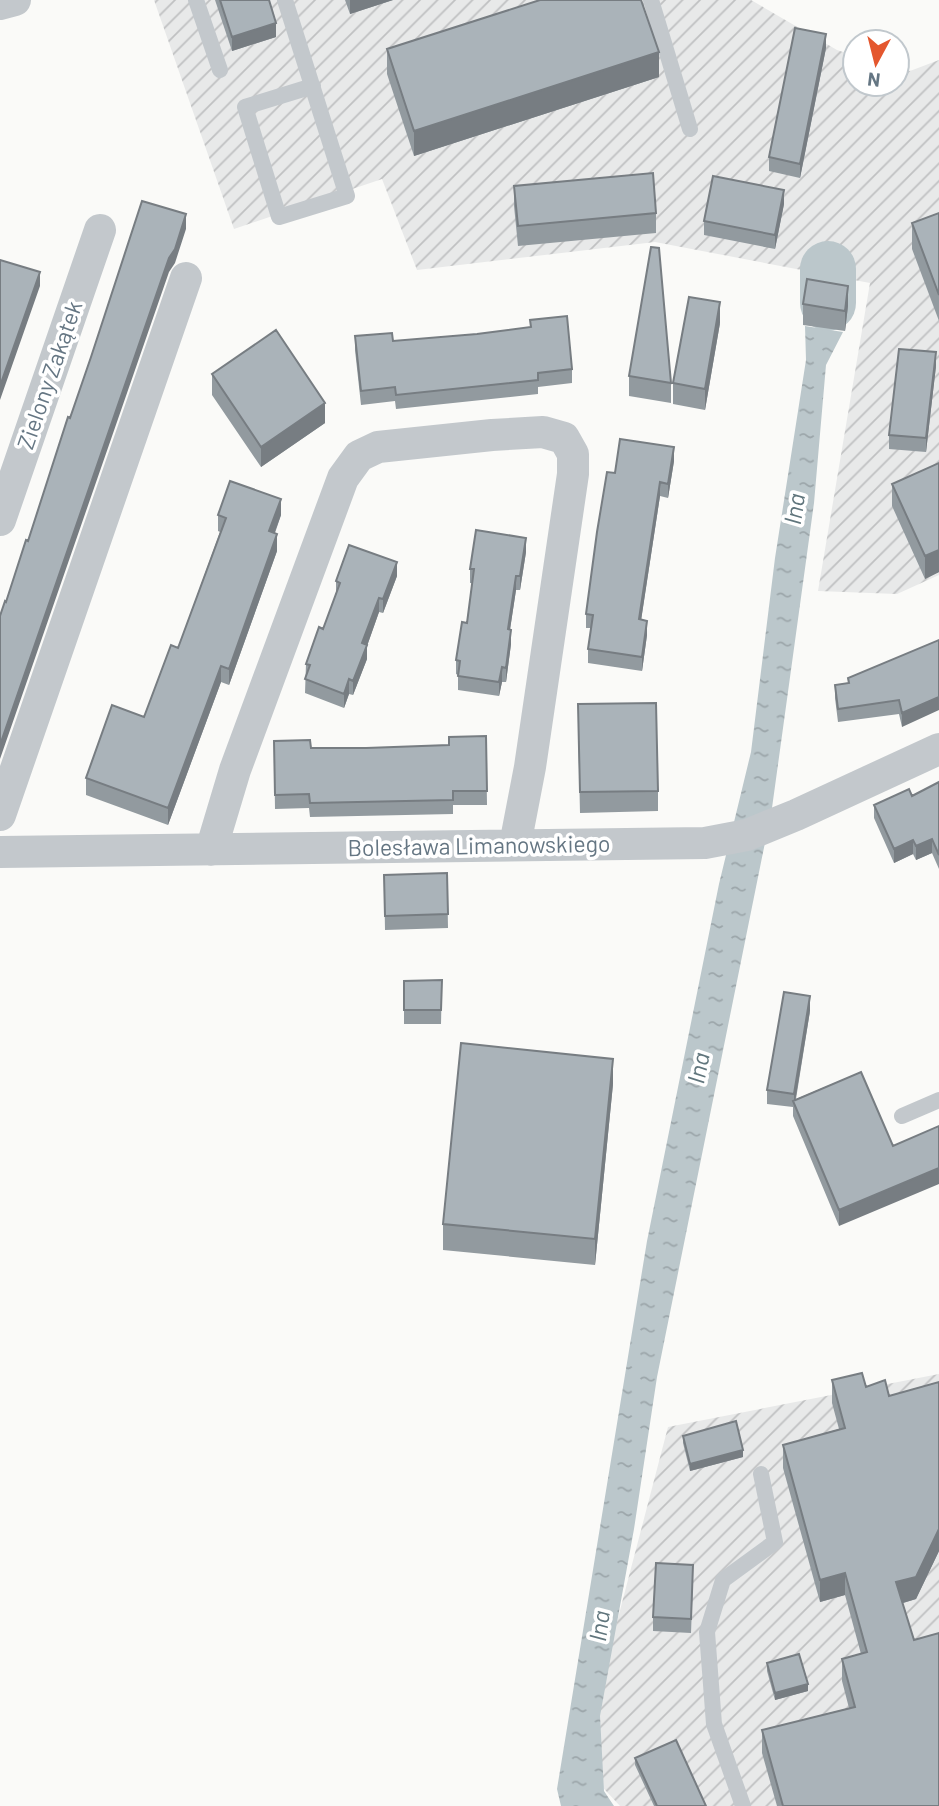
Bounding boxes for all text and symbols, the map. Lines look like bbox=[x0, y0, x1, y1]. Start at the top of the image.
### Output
north arrow bbox=[841, 28, 911, 98]
text: N bbox=[866, 68, 882, 93]
street label: Zielony Zakątek bbox=[11, 297, 88, 453]
water label: Ina bbox=[777, 491, 810, 526]
street label: Bolesława Limanowskiego bbox=[347, 829, 611, 861]
water label: Ina bbox=[680, 1050, 715, 1086]
water label: Ina bbox=[582, 1608, 615, 1643]

